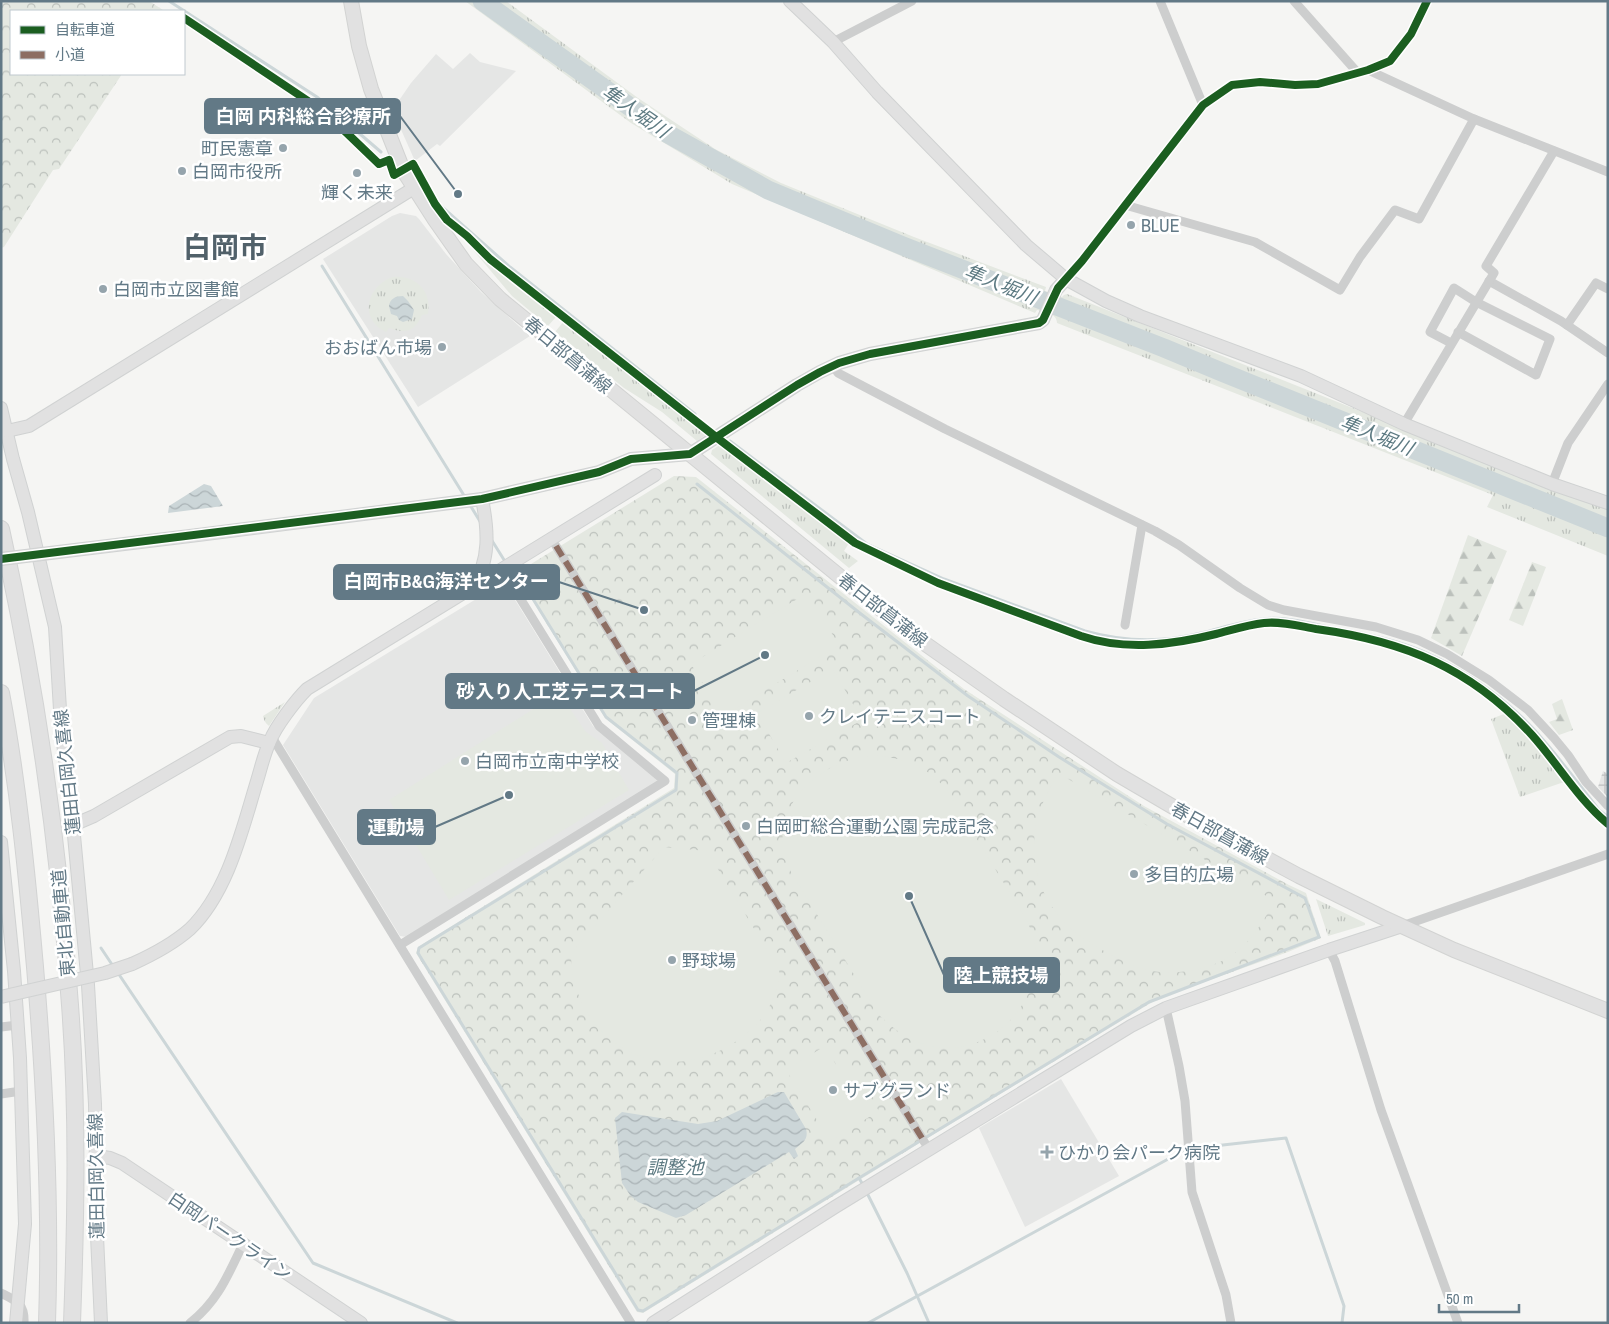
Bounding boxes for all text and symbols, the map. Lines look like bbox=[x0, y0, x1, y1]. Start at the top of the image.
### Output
legend bbox=[10, 10, 185, 75]
text: 自転車道 bbox=[55, 19, 115, 40]
text: 小道 bbox=[55, 44, 85, 65]
water label: 隼人堀川 bbox=[597, 79, 676, 145]
callout: 白岡 内科総合診療所 bbox=[205, 99, 400, 133]
text: 白岡 内科総合診療所 bbox=[215, 103, 391, 129]
place label: 町民憲章 bbox=[201, 136, 273, 161]
marker: 町民憲章 bbox=[277, 142, 289, 154]
place label: 白岡市役所 bbox=[192, 159, 282, 184]
marker: 白岡市役所 bbox=[176, 165, 188, 177]
marker: 輝く未来 bbox=[351, 167, 363, 179]
place label: 輝く未来 bbox=[321, 180, 393, 205]
place label: BLUE bbox=[1141, 213, 1180, 238]
marker: BLUE bbox=[1125, 219, 1137, 231]
district label: 白岡市 bbox=[183, 228, 267, 266]
water label: 隼人堀川 bbox=[961, 258, 1043, 311]
place label: 白岡市立図書館 bbox=[113, 277, 239, 302]
marker: 白岡市立図書館 bbox=[97, 283, 109, 295]
street label: 春日部菖蒲線 bbox=[519, 311, 617, 399]
place label: おおばん市場 bbox=[324, 335, 432, 360]
marker: おおばん市場 bbox=[436, 341, 448, 353]
water label: 隼人堀川 bbox=[1337, 409, 1419, 462]
callout: 白岡市B&G海洋センター bbox=[334, 565, 559, 599]
street label: 春日部菖蒲線 bbox=[833, 567, 933, 653]
text: 白岡市B&G海洋センター bbox=[343, 568, 549, 594]
callout: 砂入り人工芝テニスコート bbox=[446, 674, 694, 708]
text: 砂入り人工芝テニスコート bbox=[456, 678, 684, 704]
place label: クレイテニスコート bbox=[819, 704, 981, 729]
street label: 蓮田白岡久喜線 bbox=[48, 708, 86, 836]
place label: 管理棟 bbox=[702, 708, 756, 733]
marker: クレイテニスコート bbox=[803, 710, 815, 722]
marker: 管理棟 bbox=[686, 714, 698, 726]
place label: 白岡市立南中学校 bbox=[475, 749, 619, 774]
marker: 白岡市立南中学校 bbox=[459, 755, 471, 767]
street label: 春日部菖蒲線 bbox=[1167, 796, 1273, 870]
callout: 運動場 bbox=[358, 810, 435, 844]
text: 運動場 bbox=[367, 814, 425, 840]
place label: 白岡町総合運動公園 完成記念 bbox=[756, 814, 994, 839]
marker: 白岡町総合運動公園 完成記念 bbox=[740, 820, 752, 832]
place label: 多目的広場 bbox=[1144, 862, 1234, 887]
street label: 東北自動車道 bbox=[46, 868, 80, 978]
marker: 多目的広場 bbox=[1128, 868, 1140, 880]
place label: 野球場 bbox=[682, 948, 736, 973]
marker: 野球場 bbox=[666, 954, 678, 966]
callout: 陸上競技場 bbox=[944, 958, 1059, 992]
text: 陸上競技場 bbox=[953, 962, 1049, 988]
place label: サブグランド bbox=[843, 1078, 951, 1103]
marker: サブグランド bbox=[827, 1084, 839, 1096]
street label: 蓮田白岡久喜線 bbox=[82, 1113, 110, 1239]
place label: ひかり会パーク病院 bbox=[1058, 1140, 1220, 1165]
marker: ひかり会パーク病院 bbox=[1040, 1145, 1054, 1159]
water label: 調整池 bbox=[646, 1154, 705, 1180]
street label: 白岡パークライン bbox=[163, 1185, 297, 1287]
scale bar bbox=[1439, 1282, 1519, 1314]
text: 50 m bbox=[1446, 1288, 1473, 1309]

